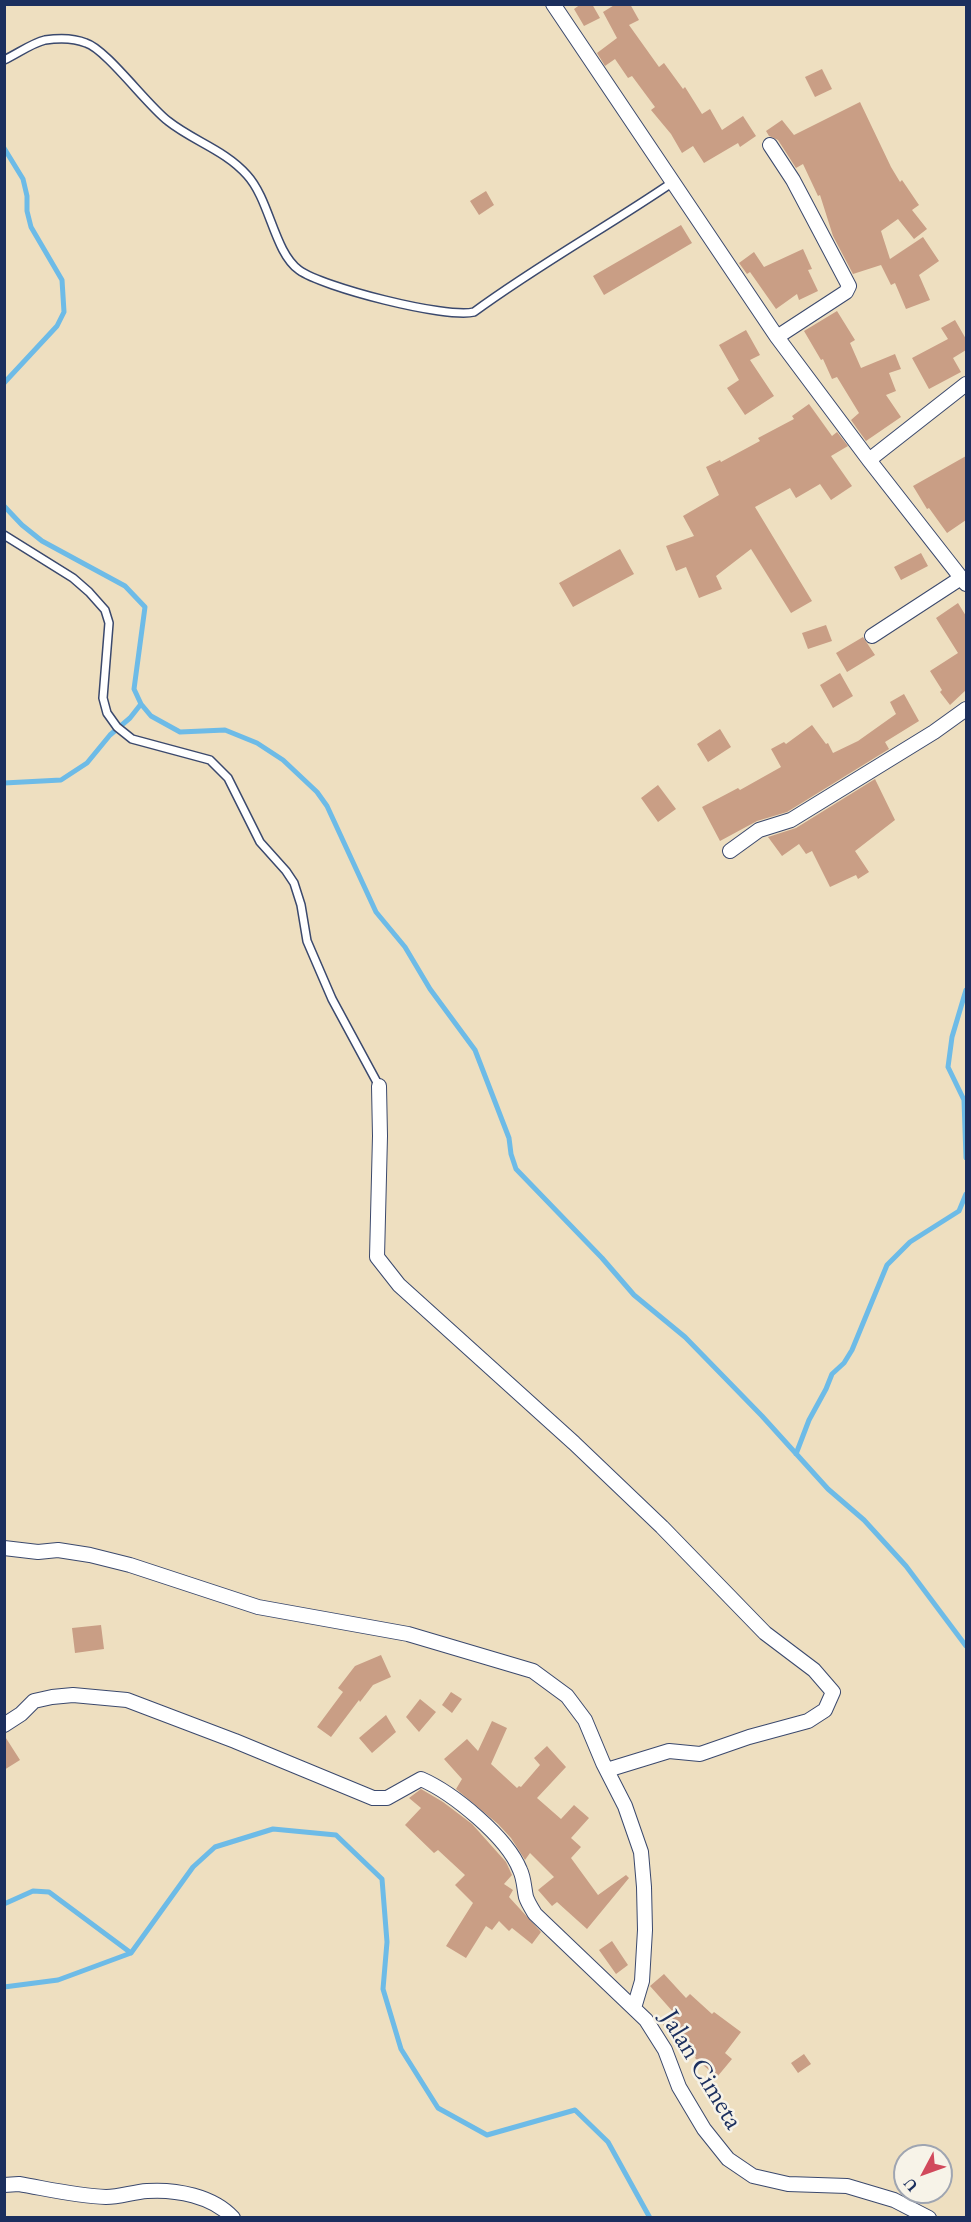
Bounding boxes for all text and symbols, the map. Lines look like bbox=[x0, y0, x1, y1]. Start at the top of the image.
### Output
street label: Jalan Cimeta bbox=[653, 2004, 749, 2136]
north arrow bbox=[893, 2144, 953, 2204]
text: U bbox=[899, 2173, 922, 2196]

